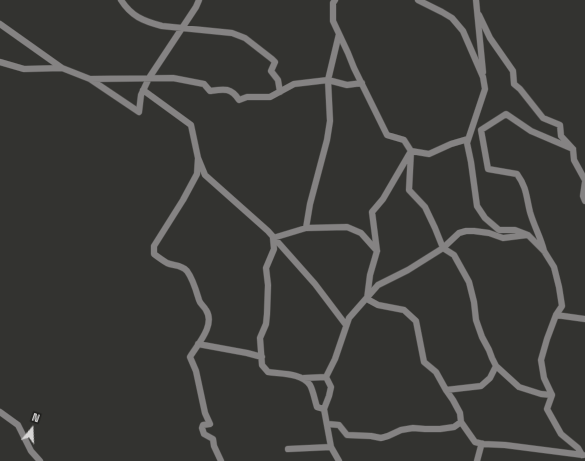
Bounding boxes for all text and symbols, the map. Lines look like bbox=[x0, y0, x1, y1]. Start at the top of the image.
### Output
north arrow bbox=[12, 409, 52, 449]
text: N bbox=[30, 410, 42, 425]

